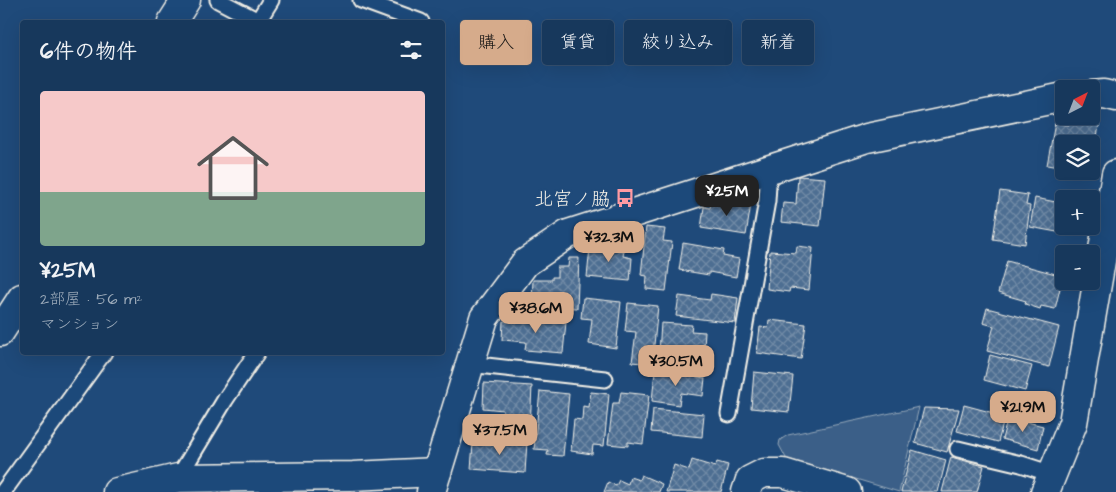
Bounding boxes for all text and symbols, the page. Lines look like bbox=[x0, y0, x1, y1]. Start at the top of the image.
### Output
chip: 購入 bbox=[460, 20, 532, 65]
chip: 賃貸 bbox=[542, 20, 614, 65]
chip: 絞り込み bbox=[624, 20, 732, 65]
chip: 新着 bbox=[742, 20, 814, 65]
icon: filters bbox=[397, 36, 425, 64]
text: 6件の物件 bbox=[40, 37, 137, 66]
north arrow bbox=[1055, 80, 1100, 125]
map controls bbox=[1055, 80, 1100, 290]
icon: home bbox=[188, 123, 278, 213]
button: layers bbox=[1055, 135, 1100, 180]
pin: ¥25M bbox=[697, 174, 757, 217]
text: ¥25M bbox=[706, 180, 748, 202]
place label: 北宮ノ脇 bbox=[534, 186, 610, 213]
bus stop icon: 北宮ノ脇 bbox=[614, 187, 636, 209]
button: + bbox=[1055, 190, 1100, 235]
pin: ¥32.3M bbox=[568, 220, 650, 263]
text: ¥32.3M bbox=[584, 226, 634, 248]
button: − bbox=[1055, 245, 1100, 290]
text: ¥25M bbox=[40, 256, 95, 285]
text: 2部屋 · 56 m² bbox=[40, 288, 142, 310]
pin: ¥38.6M bbox=[495, 292, 577, 334]
text: ¥38.6M bbox=[510, 297, 562, 319]
text: マンション bbox=[40, 313, 119, 335]
pin: ¥30.5M bbox=[635, 344, 717, 387]
text: ¥30.5M bbox=[649, 350, 703, 372]
pin: ¥21.9M bbox=[982, 390, 1064, 433]
text: ¥21.9M bbox=[1001, 396, 1045, 418]
pin: ¥37.5M bbox=[459, 414, 541, 456]
text: ¥37.5M bbox=[473, 419, 527, 441]

